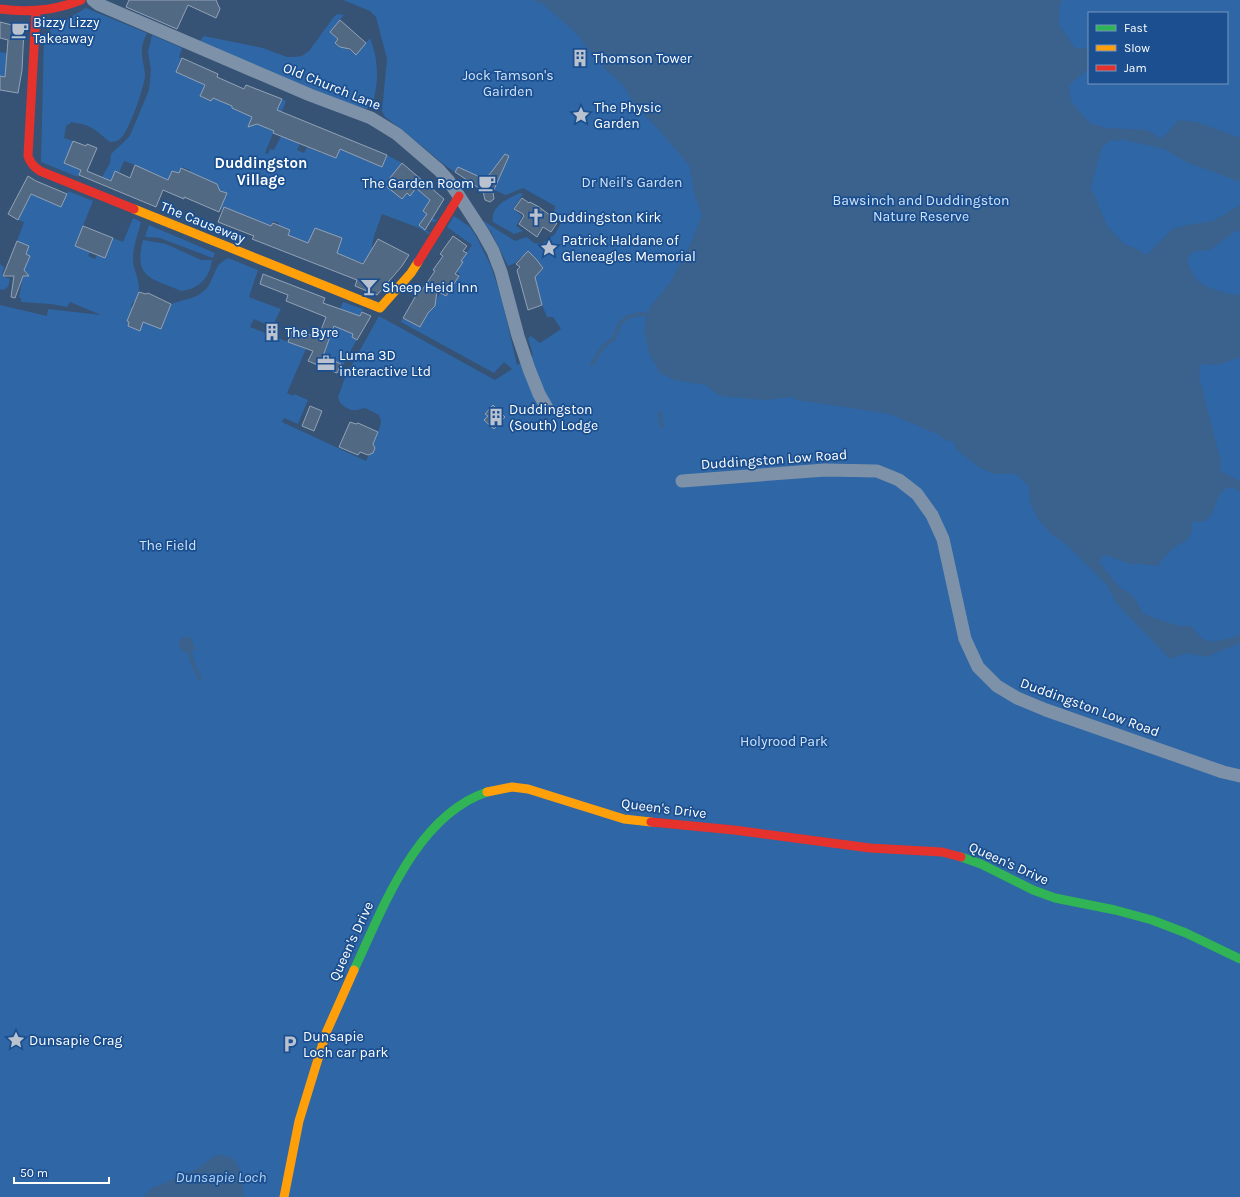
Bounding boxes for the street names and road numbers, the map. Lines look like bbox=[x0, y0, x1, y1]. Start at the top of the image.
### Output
street label: Old Church Lane bbox=[280, 59, 383, 114]
street label: The Causeway bbox=[158, 198, 248, 247]
street label: Duddingston Low Road bbox=[700, 446, 848, 473]
street label: Duddingston Low Road bbox=[1018, 674, 1162, 741]
street label: Queen's Drive bbox=[620, 795, 708, 822]
street label: Queen's Drive bbox=[966, 838, 1051, 889]
street label: Queen's Drive bbox=[326, 899, 377, 984]

